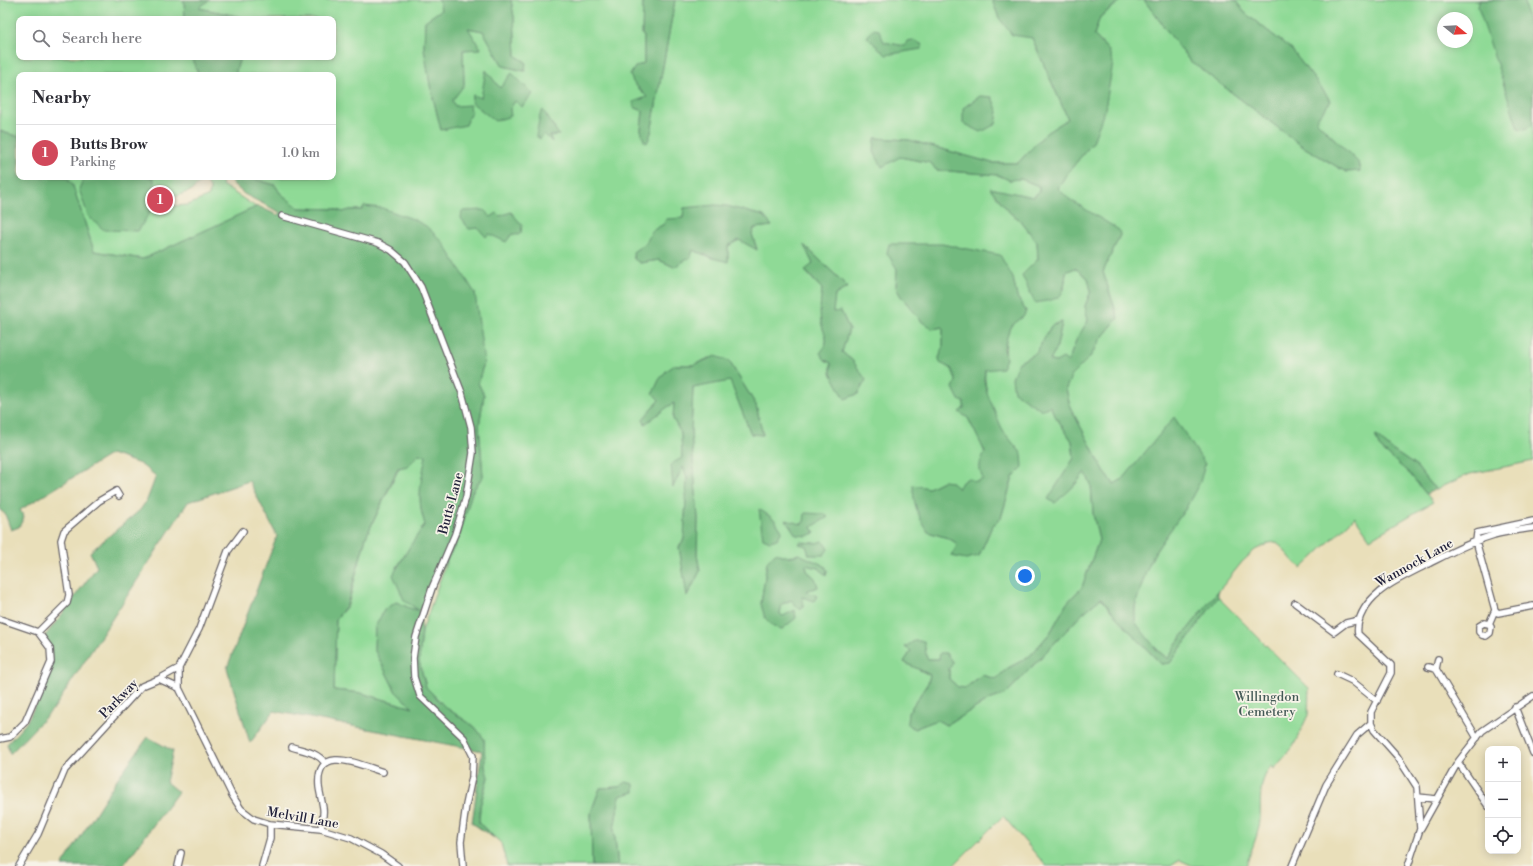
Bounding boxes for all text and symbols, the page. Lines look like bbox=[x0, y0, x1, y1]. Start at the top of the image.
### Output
north arrow bbox=[1437, 12, 1473, 48]
search box bbox=[16, 16, 336, 60]
icon: search bbox=[30, 27, 52, 49]
text: Search here bbox=[62, 29, 142, 48]
text: Nearby bbox=[32, 87, 91, 109]
text: Butts Brow bbox=[70, 135, 148, 154]
text: 1 bbox=[42, 145, 48, 161]
text: 1.0 km bbox=[282, 145, 320, 161]
text: Parking bbox=[70, 154, 116, 170]
pin: 1 bbox=[147, 185, 173, 215]
street label: Butts Lane bbox=[435, 470, 467, 537]
street label: Wannock Lane bbox=[1372, 535, 1456, 591]
your location bbox=[1015, 566, 1035, 586]
street label: Parkway bbox=[96, 675, 142, 722]
park label: Willingdon Cemetery bbox=[1234, 689, 1300, 720]
map controls bbox=[1485, 746, 1521, 854]
button: + bbox=[1485, 746, 1521, 782]
button: − bbox=[1485, 782, 1521, 818]
street label: Melvill Lane bbox=[266, 804, 340, 832]
button: locate bbox=[1485, 818, 1521, 854]

